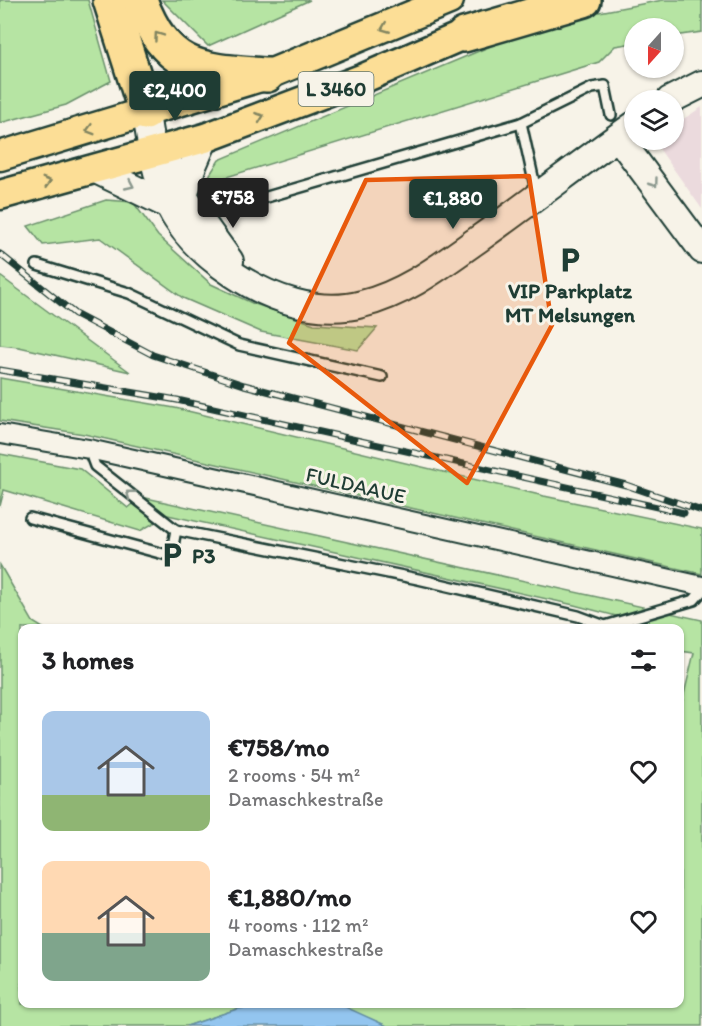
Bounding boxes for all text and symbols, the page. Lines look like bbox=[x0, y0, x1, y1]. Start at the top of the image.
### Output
north arrow bbox=[624, 18, 684, 78]
map controls bbox=[624, 18, 684, 150]
one-way arrow bbox=[380, 20, 390, 33]
one-way arrow bbox=[154, 32, 165, 43]
pin: €2,400 bbox=[126, 71, 224, 122]
road number: L 3460 bbox=[298, 72, 374, 106]
text: €2,400 bbox=[143, 78, 207, 102]
button: layers bbox=[624, 90, 684, 150]
one-way arrow bbox=[254, 112, 265, 125]
one-way arrow bbox=[85, 123, 96, 135]
one-way arrow bbox=[41, 177, 52, 189]
one-way arrow bbox=[646, 177, 657, 188]
one-way arrow bbox=[124, 178, 135, 190]
pin: €758 bbox=[197, 178, 269, 229]
pin: €1,880 bbox=[404, 179, 502, 230]
text: €758 bbox=[212, 185, 254, 209]
text: €1,880 bbox=[423, 186, 483, 210]
parking icon: VIP Parkplatz MT Melsungen bbox=[555, 245, 585, 275]
place label: VIP Parkplatz MT Melsungen bbox=[505, 278, 636, 328]
street label: FULDAAUE bbox=[304, 461, 409, 509]
one-way arrow bbox=[126, 490, 137, 501]
parking icon: P3 bbox=[157, 540, 187, 570]
place label: P3 bbox=[192, 543, 215, 568]
text: 3 homes bbox=[42, 644, 134, 676]
icon: filters bbox=[627, 644, 660, 677]
text: €758/mo bbox=[228, 731, 330, 763]
icon: home bbox=[90, 735, 162, 807]
icon: heart bbox=[627, 755, 660, 788]
text: 2 rooms · 54 m² bbox=[228, 763, 360, 787]
text: Damaschkestraße bbox=[228, 787, 383, 811]
text: €1,880/mo bbox=[228, 881, 352, 913]
icon: home bbox=[90, 885, 162, 957]
icon: heart bbox=[627, 905, 660, 938]
text: 4 rooms · 112 m² bbox=[228, 913, 368, 937]
text: Damaschkestraße bbox=[228, 937, 383, 961]

